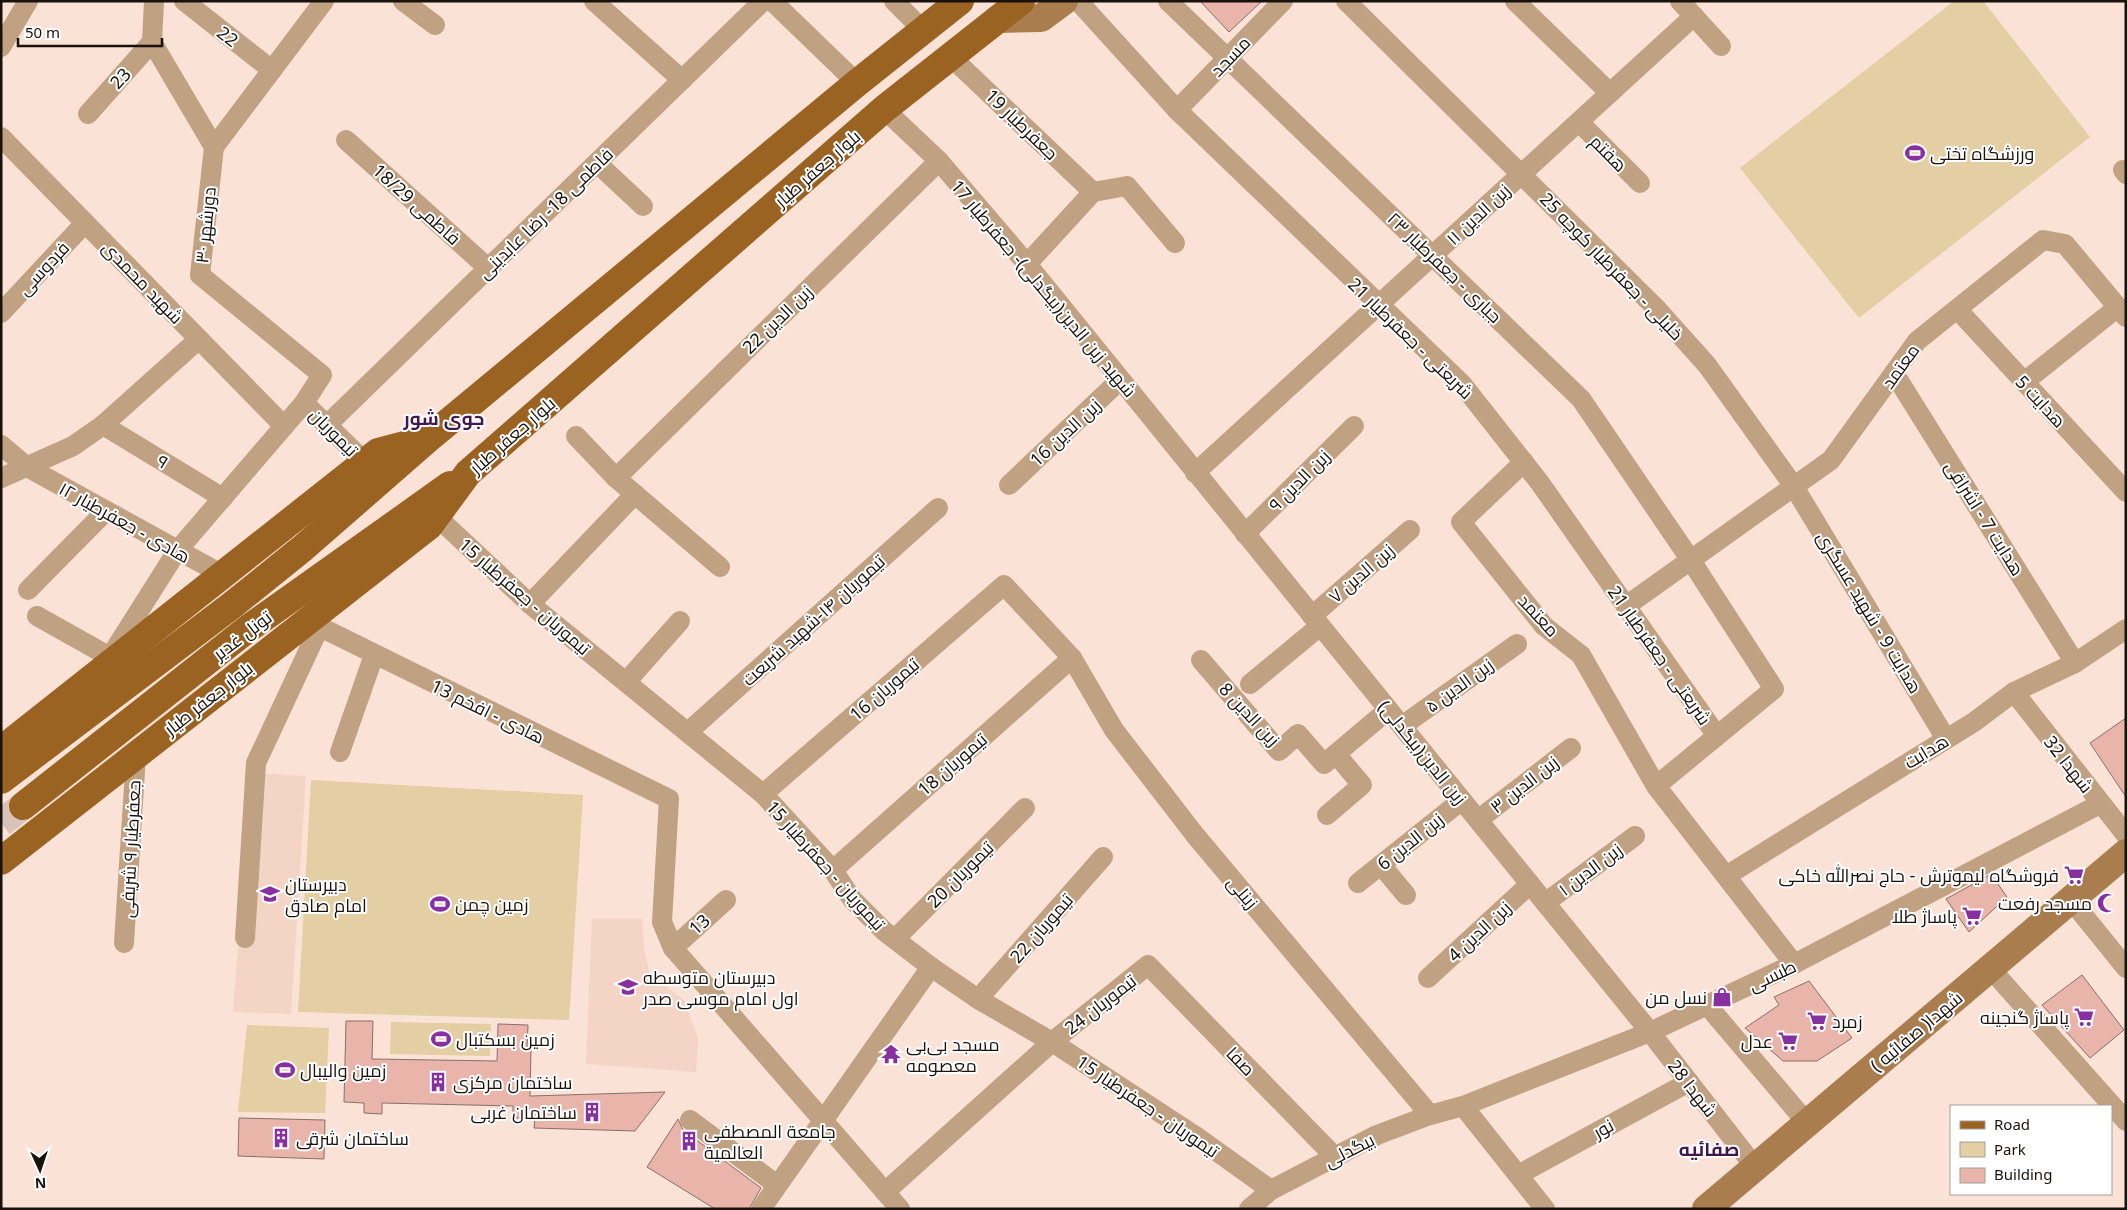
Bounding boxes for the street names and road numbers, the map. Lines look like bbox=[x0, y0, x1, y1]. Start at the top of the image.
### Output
street label: 22 bbox=[212, 20, 244, 52]
street label: مسجد bbox=[1205, 31, 1255, 81]
street label: 23 bbox=[104, 62, 136, 94]
street label: جعفرطیار 19 bbox=[980, 83, 1064, 165]
street label: بلوار جعفر طیار bbox=[768, 124, 865, 213]
street label: هفتم bbox=[1585, 129, 1633, 177]
street label: فاطمی 18- رضا عابدینی bbox=[472, 142, 618, 284]
street label: فاطمی 18/29 bbox=[368, 158, 466, 250]
street label: شهید زین الدین(بیگدلی)- جعفرطیار 17 bbox=[946, 174, 1142, 402]
street label: زین الدین ۱۱ bbox=[1441, 178, 1515, 250]
street label: دورشهر ۳۰ bbox=[189, 186, 221, 264]
street label: خلیلی - جعفرطیار کوچه 25 bbox=[1534, 187, 1689, 346]
street label: جباری - جعفرطیار ۲۳ bbox=[1383, 206, 1507, 328]
street label: شهید محمدی bbox=[97, 235, 189, 329]
street label: فردوسی bbox=[12, 236, 74, 300]
street label: شریعتی - جعفرطیار 21 bbox=[1343, 272, 1479, 404]
street label: زین الدین 22 bbox=[737, 279, 817, 359]
street label: معتمد bbox=[1876, 339, 1924, 393]
street label: هدایت 5 bbox=[2011, 370, 2071, 432]
street label: بلوار جعفر طیار bbox=[463, 391, 560, 480]
street label: زین الدین 16 bbox=[1024, 393, 1106, 471]
street label: تیموریان bbox=[304, 402, 364, 462]
street label: زین الدین ۹ bbox=[1263, 444, 1335, 516]
street label: ۹ bbox=[153, 448, 173, 474]
street label: هدایت 7 - اشراقی bbox=[1940, 456, 2030, 580]
street label: هادی - جعفرطیار ۱۲ bbox=[55, 476, 195, 568]
street label: هدایت 9 - شهید عسگری bbox=[1812, 526, 1928, 698]
street label: تیموریان - جعفرطیار 15 bbox=[454, 532, 596, 660]
street label: زین الدین ۷ bbox=[1323, 538, 1399, 608]
street label: تیموریان ۱۴-شهید شریعت bbox=[736, 549, 890, 691]
street label: شریعتی - جعفرطیار 21 bbox=[1603, 581, 1717, 729]
street label: معتمد bbox=[1513, 589, 1565, 641]
street label: تونل غدیر bbox=[207, 605, 276, 666]
street label: تیموریان 16 bbox=[844, 652, 924, 726]
street label: زین الدین ۵ bbox=[1420, 652, 1498, 718]
street label: بلوار جعفر طیار bbox=[158, 656, 257, 741]
street label: هادی - افخم 13 bbox=[427, 673, 549, 750]
street label: زین الدین 8 bbox=[1214, 677, 1286, 751]
street label: زین الدین(بیگدلی) bbox=[1373, 695, 1473, 809]
street label: تیموریان 18 bbox=[912, 727, 992, 801]
street label: هدایت bbox=[1899, 728, 1953, 774]
street label: شهدا 32 bbox=[2039, 730, 2099, 798]
street label: زین الدین ۳ bbox=[1485, 750, 1563, 818]
street label: جعفرطیار ۹ شریفی bbox=[114, 779, 146, 919]
street label: تیموریان - جعفرطیار 15 bbox=[761, 795, 891, 935]
street label: زین الدین 6 bbox=[1372, 807, 1448, 875]
street label: تیموریان 20 bbox=[922, 835, 999, 912]
street label: زین الدین ۱ bbox=[1553, 837, 1627, 901]
street label: زینلی bbox=[1222, 870, 1264, 914]
street label: تیموریان 22 bbox=[1004, 888, 1078, 968]
street label: زین الدین 4 bbox=[1442, 895, 1516, 967]
street label: 13 bbox=[683, 908, 715, 940]
street label: طبسی bbox=[1744, 954, 1800, 996]
street label: تیموریان 24 bbox=[1059, 968, 1141, 1040]
street label: شهدا( صفائیه ) bbox=[1865, 985, 1967, 1077]
street label: صفا bbox=[1221, 1041, 1261, 1081]
street label: تیموریان - جعفرطیار 15 bbox=[1072, 1049, 1224, 1163]
street label: شهدا 28 bbox=[1663, 1054, 1723, 1122]
street label: نور bbox=[1588, 1113, 1618, 1144]
street label: بیگدلی bbox=[1320, 1127, 1378, 1173]

